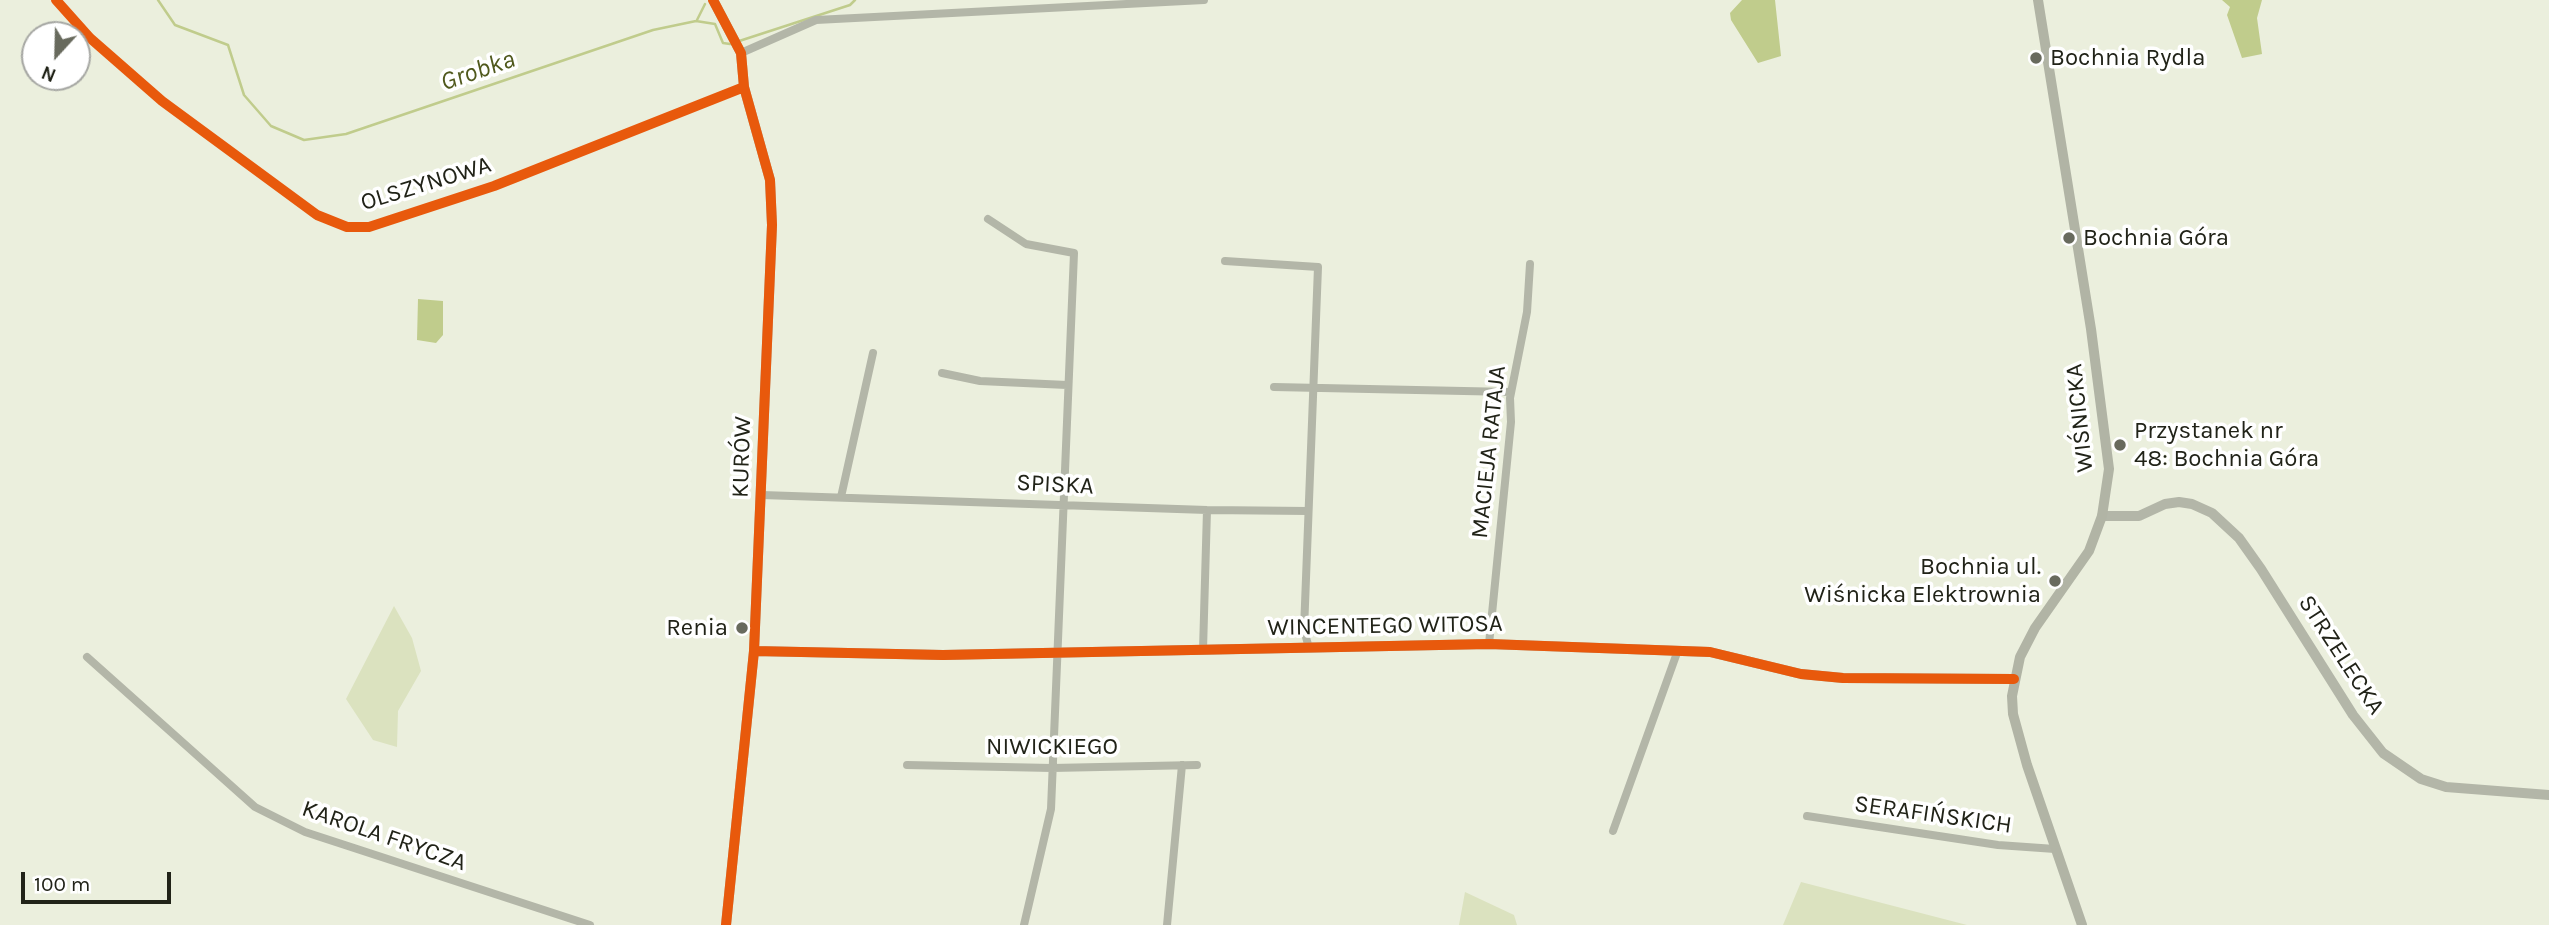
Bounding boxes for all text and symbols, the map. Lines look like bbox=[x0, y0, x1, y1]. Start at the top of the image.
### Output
north arrow bbox=[21, 21, 91, 91]
water label: Grobka bbox=[437, 44, 519, 98]
place label: Bochnia Rydla bbox=[2050, 44, 2205, 72]
marker: Bochnia Rydla bbox=[2028, 50, 2044, 66]
text: N bbox=[38, 61, 59, 86]
street label: OLSZYNOWA bbox=[357, 150, 495, 218]
place label: Bochnia Góra bbox=[2083, 224, 2229, 252]
marker: Bochnia Góra bbox=[2061, 230, 2077, 246]
street label: WIŚNICKA bbox=[2060, 362, 2100, 474]
street label: MACIEJA RATAJA bbox=[1466, 364, 1512, 540]
street label: KURÓW bbox=[726, 416, 758, 498]
place label: Przystanek nr 48: Bochnia Góra bbox=[2134, 417, 2319, 473]
marker: Przystanek nr 48: Bochnia Góra bbox=[2112, 437, 2128, 453]
street label: SPISKA bbox=[1016, 469, 1094, 501]
place label: Bochnia ul. Wiśnicka Elektrownia bbox=[1804, 553, 2041, 609]
marker: Bochnia ul. Wiśnicka Elektrownia bbox=[2047, 573, 2063, 589]
street label: STRZELECKA bbox=[2292, 590, 2390, 720]
street label: WINCENTEGO WITOSA bbox=[1267, 610, 1503, 642]
place label: Renia bbox=[666, 614, 728, 642]
marker: Renia bbox=[734, 620, 750, 636]
street label: NIWICKIEGO bbox=[986, 733, 1118, 761]
street label: SERAFIŃSKICH bbox=[1852, 790, 2014, 840]
street label: KAROLA FRYCZA bbox=[298, 794, 470, 878]
scale bar bbox=[24, 858, 175, 902]
text: 100 m bbox=[34, 872, 91, 896]

